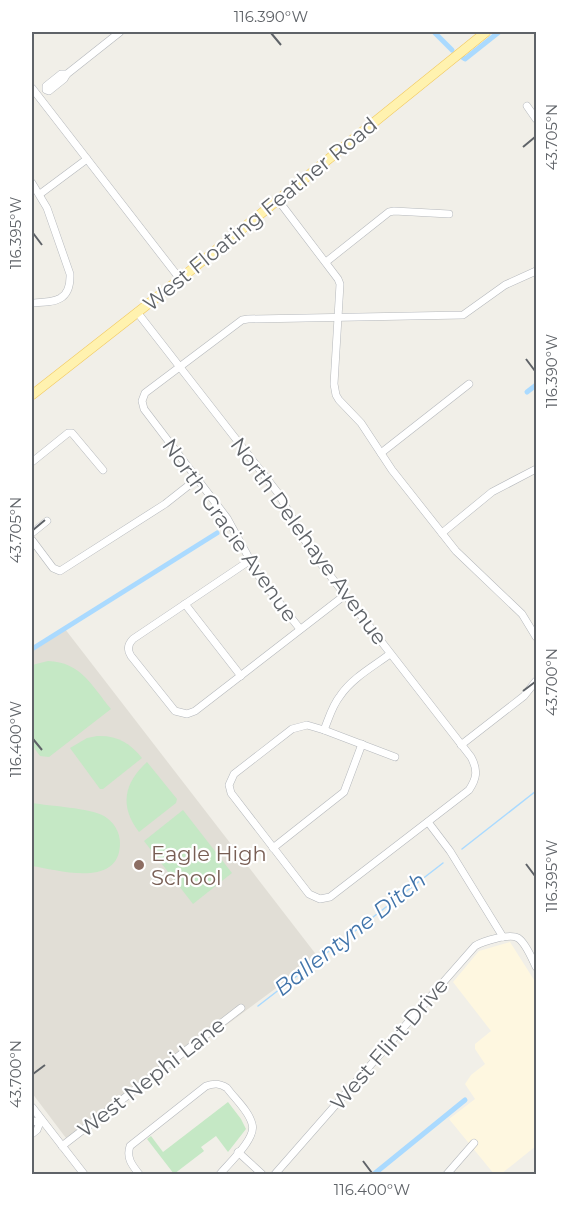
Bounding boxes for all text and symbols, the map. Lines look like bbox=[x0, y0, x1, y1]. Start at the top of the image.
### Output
text: 116.390°W bbox=[234, 7, 309, 26]
text: 43.705°N bbox=[542, 104, 561, 170]
street label: West Floating Feather Road bbox=[138, 112, 382, 316]
text: 116.395°W bbox=[6, 196, 25, 269]
text: 116.390°W bbox=[542, 333, 561, 408]
street label: North Delehaye Avenue bbox=[225, 432, 393, 650]
street label: North Gracie Avenue bbox=[157, 433, 303, 627]
text: 43.705°N bbox=[6, 497, 25, 563]
text: 43.700°N bbox=[542, 648, 561, 716]
text: 116.400°W bbox=[6, 701, 25, 777]
text: 116.395°W bbox=[542, 839, 561, 912]
place label: Eagle High School bbox=[151, 841, 267, 890]
marker: Eagle High School bbox=[132, 858, 146, 872]
water label: Ballentyne Ditch bbox=[269, 866, 431, 1002]
street label: West Flint Drive bbox=[325, 973, 453, 1115]
street label: West Nephi Lane bbox=[72, 1012, 230, 1142]
text: 43.700°N bbox=[6, 1040, 25, 1108]
text: 116.400°W bbox=[334, 1180, 410, 1199]

